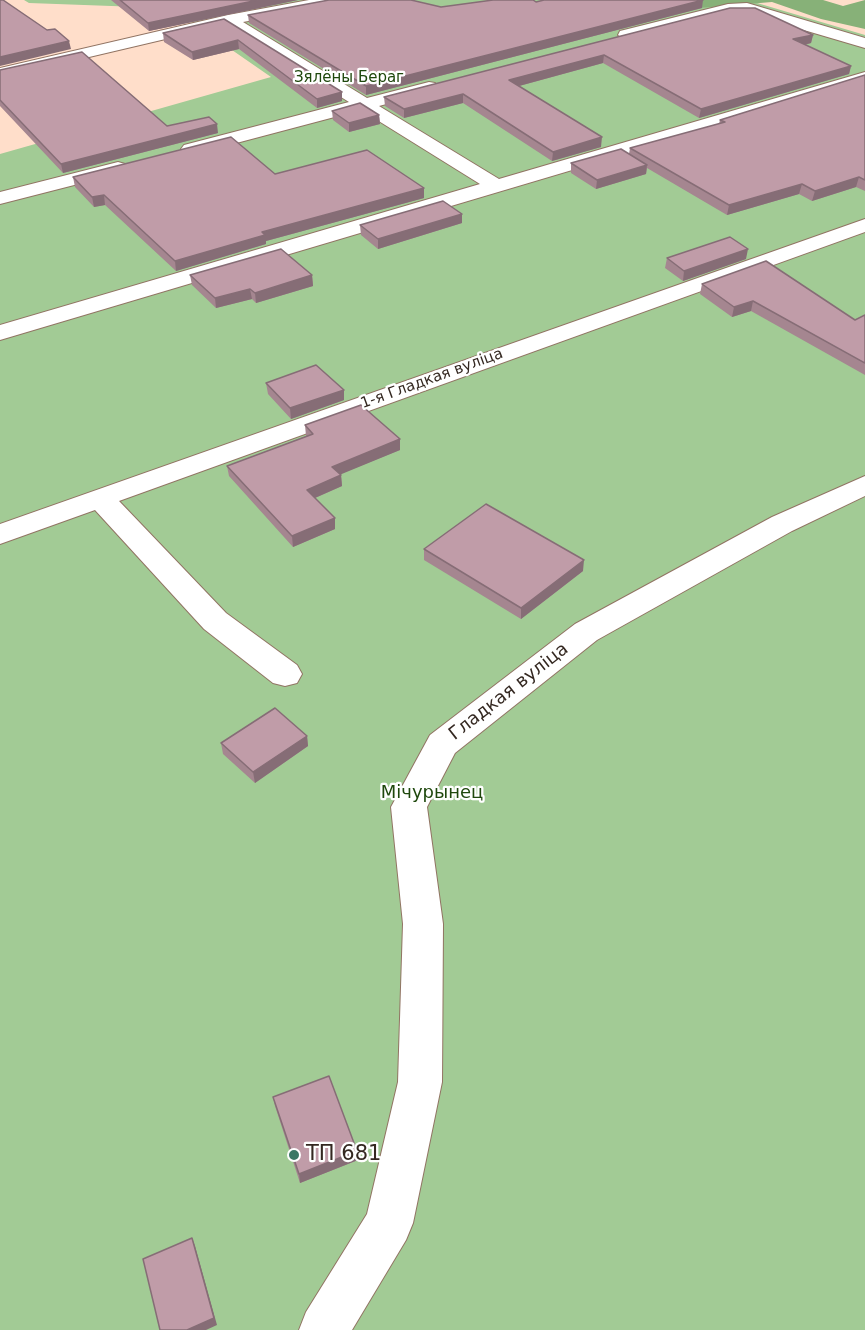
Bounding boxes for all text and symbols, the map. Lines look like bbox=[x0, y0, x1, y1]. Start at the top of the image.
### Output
park label: Зялёны Бераг bbox=[294, 69, 404, 87]
street label: 1-я Гладкая вуліца bbox=[358, 345, 506, 413]
street label: Гладкая вуліца bbox=[445, 639, 573, 745]
park label: Мічурынец bbox=[381, 782, 483, 804]
place label: ТП 681 bbox=[306, 1142, 381, 1168]
marker: ТП 681 bbox=[287, 1148, 301, 1162]

